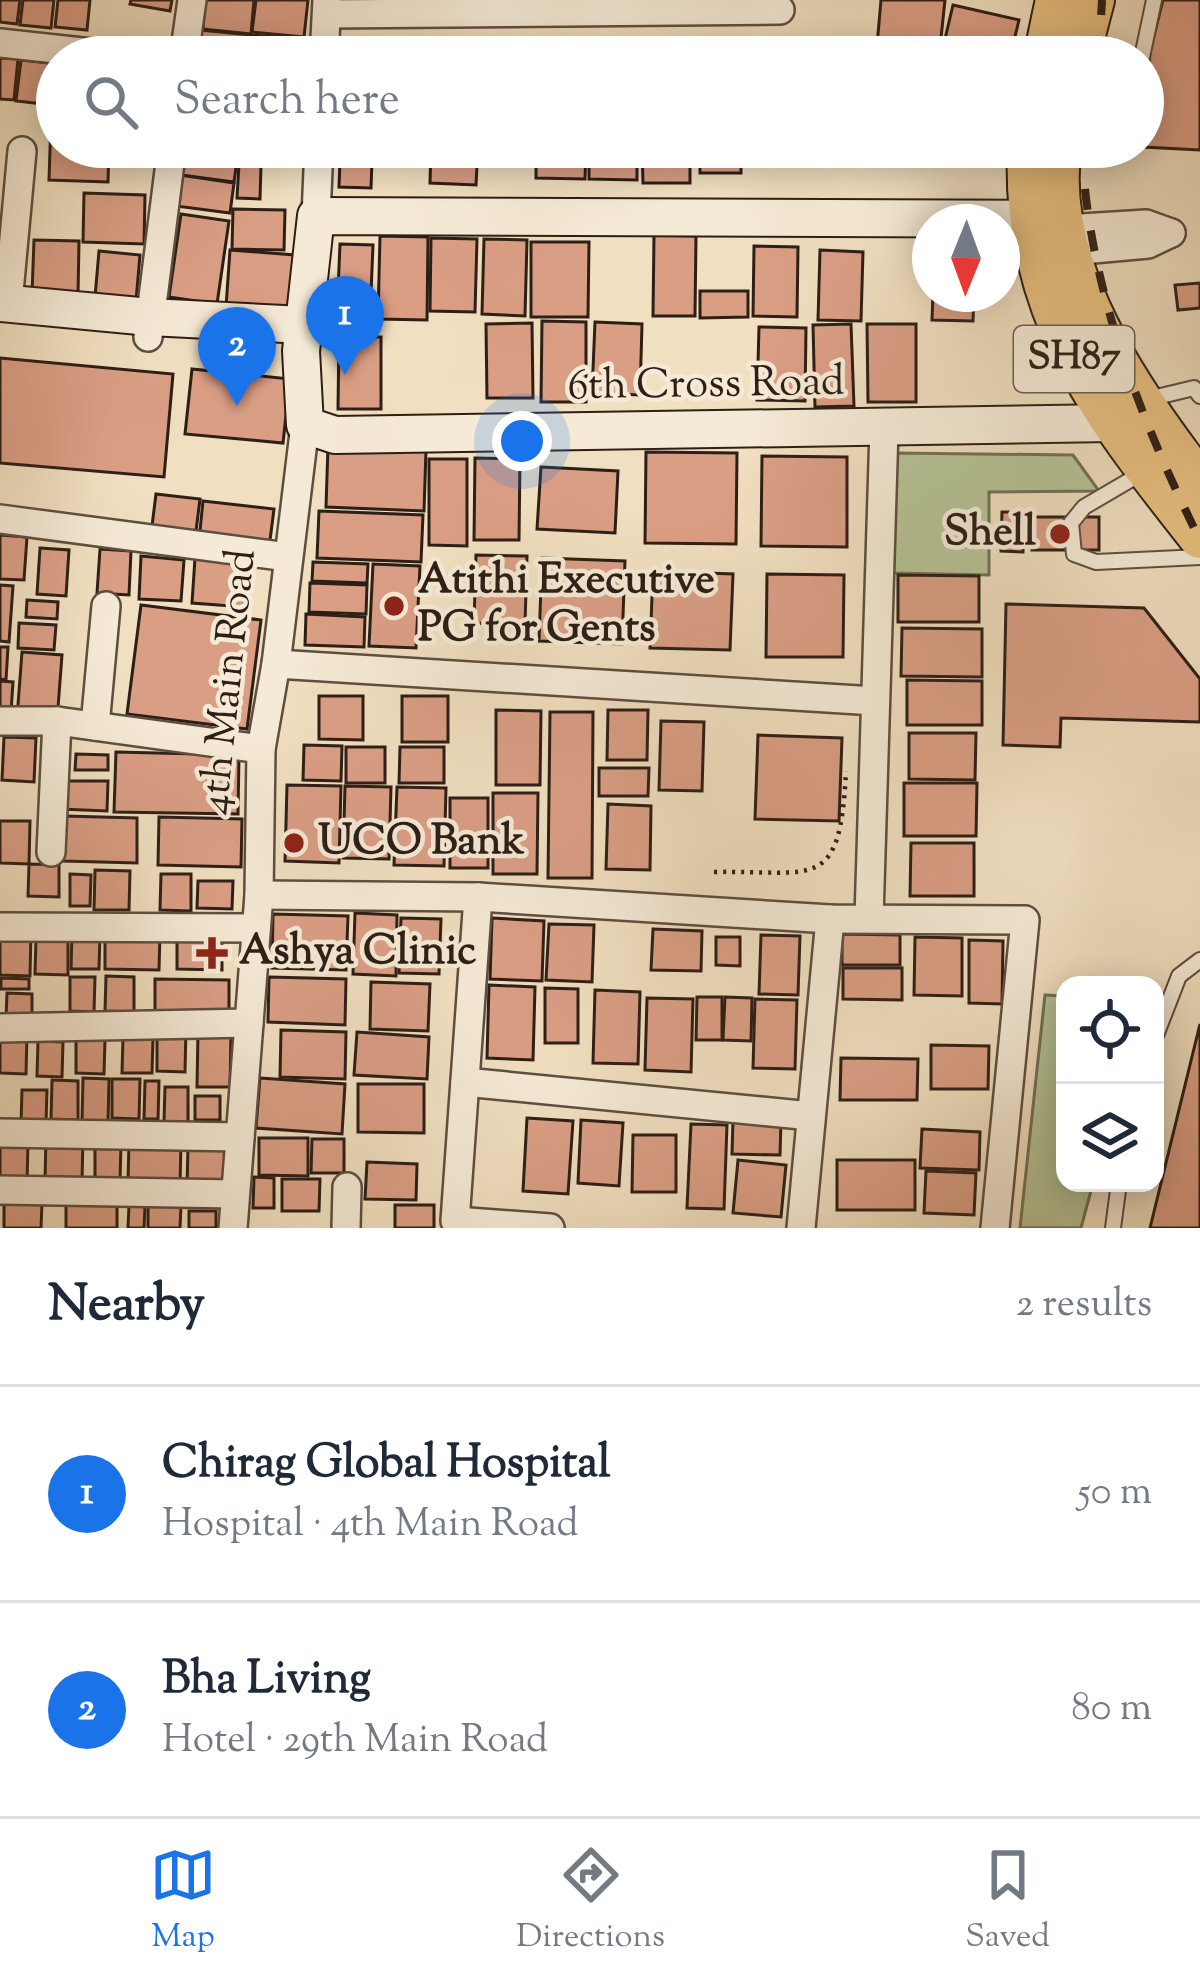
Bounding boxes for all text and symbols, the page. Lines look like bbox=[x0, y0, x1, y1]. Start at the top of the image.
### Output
search box bbox=[36, 36, 1164, 168]
icon: search bbox=[78, 69, 144, 135]
text: Search here bbox=[174, 70, 400, 135]
north arrow bbox=[912, 204, 1020, 312]
pin: 1 bbox=[306, 276, 384, 375]
pin: 2 bbox=[198, 307, 276, 406]
road number: SH87 bbox=[1014, 326, 1134, 392]
street label: 6th Cross Road bbox=[567, 354, 845, 418]
your location bbox=[492, 411, 552, 471]
place label: Shell bbox=[944, 504, 1036, 564]
marker: Shell bbox=[1047, 521, 1073, 547]
street label: 4th Main Road bbox=[186, 546, 274, 818]
place label: Atithi Executive PG for Gents bbox=[418, 552, 715, 660]
marker: Atithi Executive PG for Gents bbox=[381, 593, 407, 619]
place label: UCO Bank bbox=[318, 813, 525, 873]
marker: UCO Bank bbox=[281, 830, 307, 856]
place label: Ashya Clinic bbox=[239, 923, 476, 983]
marker: Ashya Clinic bbox=[196, 937, 228, 969]
map controls bbox=[1056, 976, 1164, 1192]
button: locate bbox=[1056, 976, 1164, 1084]
button: layers bbox=[1056, 1084, 1164, 1192]
text: Nearby bbox=[48, 1270, 205, 1343]
text: 2 results bbox=[1016, 1278, 1152, 1334]
text: Chirag Global Hospital bbox=[162, 1433, 611, 1498]
text: 1 bbox=[80, 1466, 94, 1522]
text: 50 m bbox=[1077, 1466, 1152, 1522]
text: Hospital · 4th Main Road bbox=[162, 1498, 578, 1554]
text: Bha Living bbox=[162, 1649, 371, 1714]
text: 2 bbox=[78, 1682, 96, 1738]
text: 80 m bbox=[1071, 1682, 1152, 1738]
text: Hotel · 29th Main Road bbox=[162, 1714, 548, 1770]
tab: Map bbox=[150, 1842, 216, 1962]
tab: Directions bbox=[516, 1842, 665, 1962]
tab: Saved bbox=[965, 1842, 1050, 1962]

